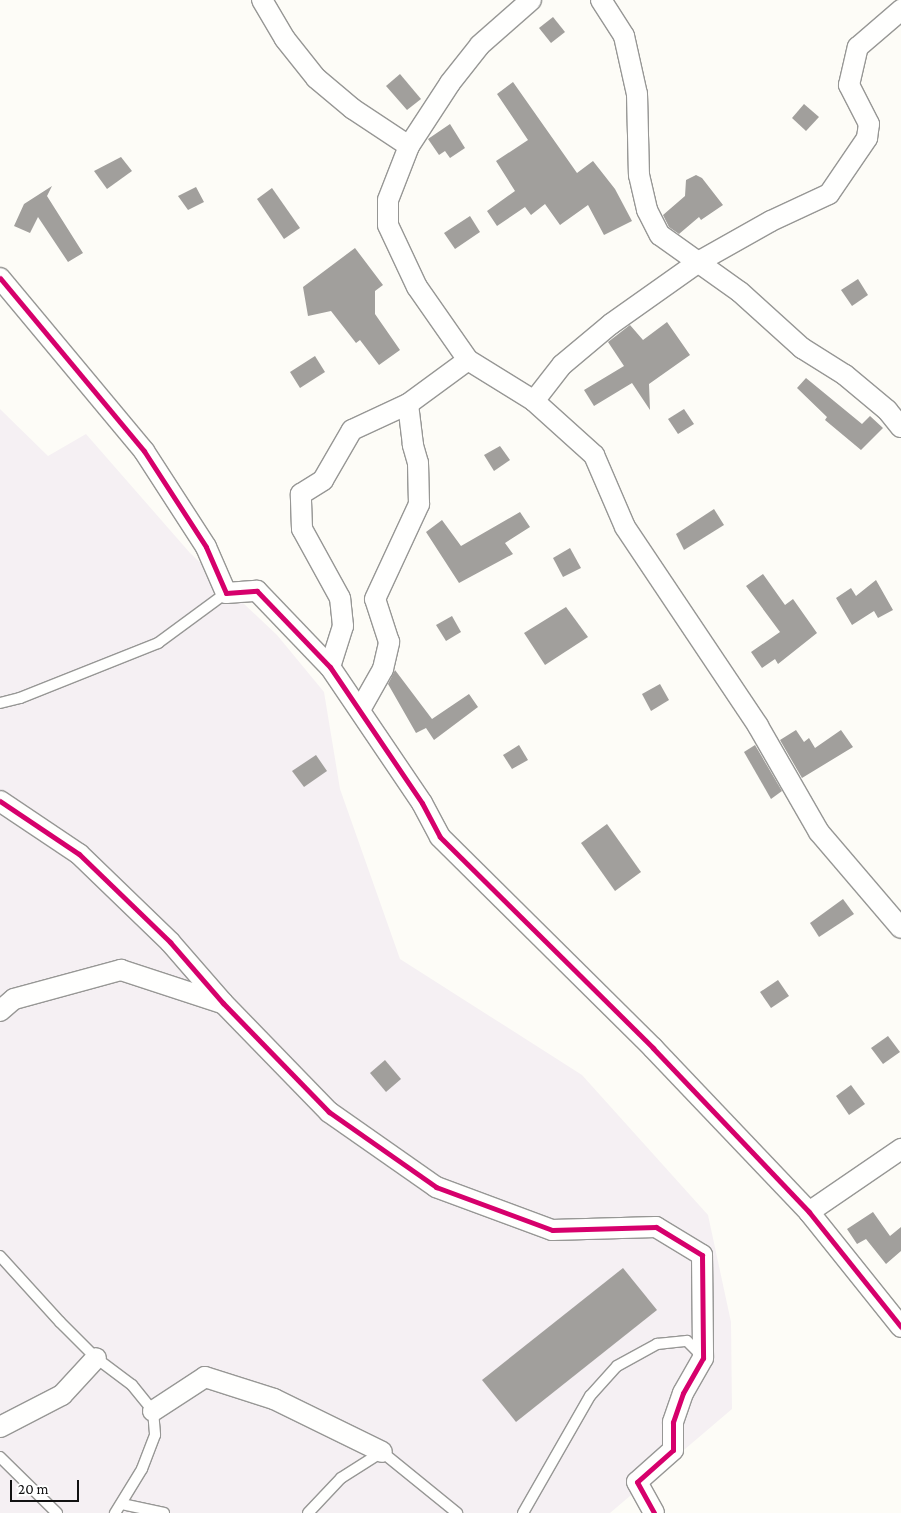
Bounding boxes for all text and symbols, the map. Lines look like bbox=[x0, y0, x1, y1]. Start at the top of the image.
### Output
scale bar bbox=[12, 1470, 81, 1502]
text: 20 m bbox=[18, 1481, 49, 1497]

